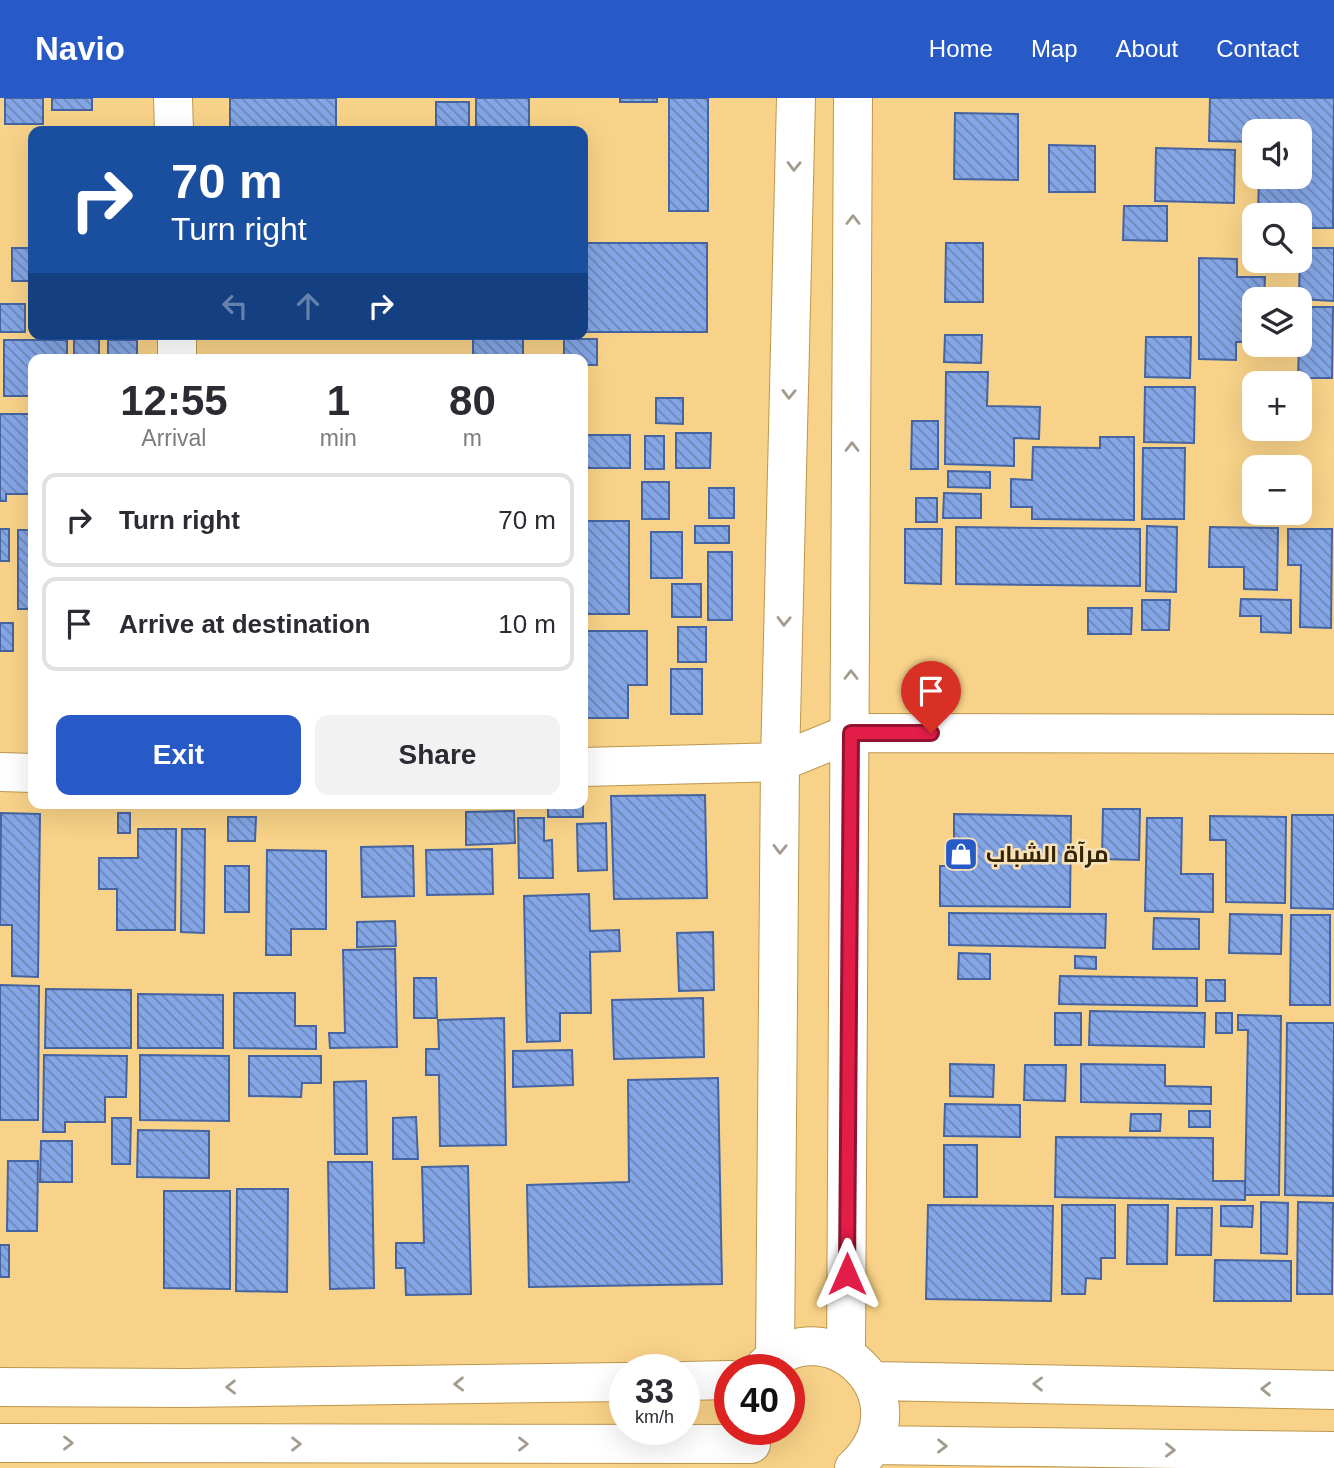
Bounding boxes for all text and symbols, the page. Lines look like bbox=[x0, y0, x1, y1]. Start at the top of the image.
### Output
text: Navio bbox=[35, 30, 125, 67]
text: Home bbox=[929, 35, 993, 62]
text: Map bbox=[1031, 35, 1078, 62]
text: About bbox=[1116, 35, 1178, 62]
text: Contact bbox=[1216, 35, 1299, 62]
map controls bbox=[1242, 119, 1312, 525]
button: sound bbox=[1242, 119, 1312, 189]
icon: right bbox=[56, 154, 147, 245]
text: 70 m bbox=[171, 154, 283, 208]
one-way arrow bbox=[787, 161, 802, 172]
button: search bbox=[1242, 203, 1312, 273]
text: Turn right bbox=[171, 211, 307, 247]
one-way arrow bbox=[845, 214, 861, 224]
icon: left bbox=[216, 287, 254, 325]
icon: ahead bbox=[289, 287, 327, 325]
icon: right bbox=[362, 287, 400, 325]
button: layers bbox=[1242, 287, 1312, 357]
button: + bbox=[1242, 371, 1312, 441]
text: 12:55 bbox=[120, 377, 228, 424]
text: 1 bbox=[327, 377, 350, 424]
text: 80 bbox=[449, 377, 496, 424]
one-way arrow bbox=[781, 389, 797, 399]
text: Arrival bbox=[141, 425, 206, 451]
text: min bbox=[320, 425, 357, 451]
text: m bbox=[463, 425, 482, 451]
one-way arrow bbox=[844, 441, 860, 452]
button: − bbox=[1242, 455, 1312, 525]
icon: right bbox=[60, 501, 98, 539]
text: Turn right bbox=[119, 505, 240, 535]
text: 70 m bbox=[498, 505, 556, 535]
icon: arrive bbox=[60, 605, 98, 643]
text: Arrive at destination bbox=[119, 609, 370, 639]
text: 10 m bbox=[498, 609, 556, 639]
one-way arrow bbox=[776, 616, 791, 627]
pin bbox=[901, 661, 961, 733]
one-way arrow bbox=[843, 669, 859, 679]
icon: arrive bbox=[912, 672, 950, 710]
button: Exit bbox=[56, 715, 301, 795]
button: Share bbox=[315, 715, 560, 795]
shop icon: مرآة الشباب bbox=[942, 835, 980, 873]
place label: مرآة الشباب bbox=[986, 841, 1109, 868]
one-way arrow bbox=[772, 844, 788, 854]
position arrow bbox=[810, 1237, 884, 1311]
speed limit sign: 40 bbox=[714, 1354, 805, 1445]
text: 33 bbox=[635, 1371, 674, 1410]
one-way arrow bbox=[453, 1376, 463, 1392]
one-way arrow bbox=[1033, 1376, 1043, 1392]
one-way arrow bbox=[225, 1379, 236, 1395]
one-way arrow bbox=[1260, 1381, 1271, 1396]
text: km/h bbox=[635, 1407, 674, 1427]
one-way arrow bbox=[63, 1435, 74, 1451]
one-way arrow bbox=[291, 1436, 301, 1452]
one-way arrow bbox=[518, 1436, 529, 1452]
one-way arrow bbox=[937, 1439, 948, 1454]
one-way arrow bbox=[1165, 1443, 1176, 1458]

